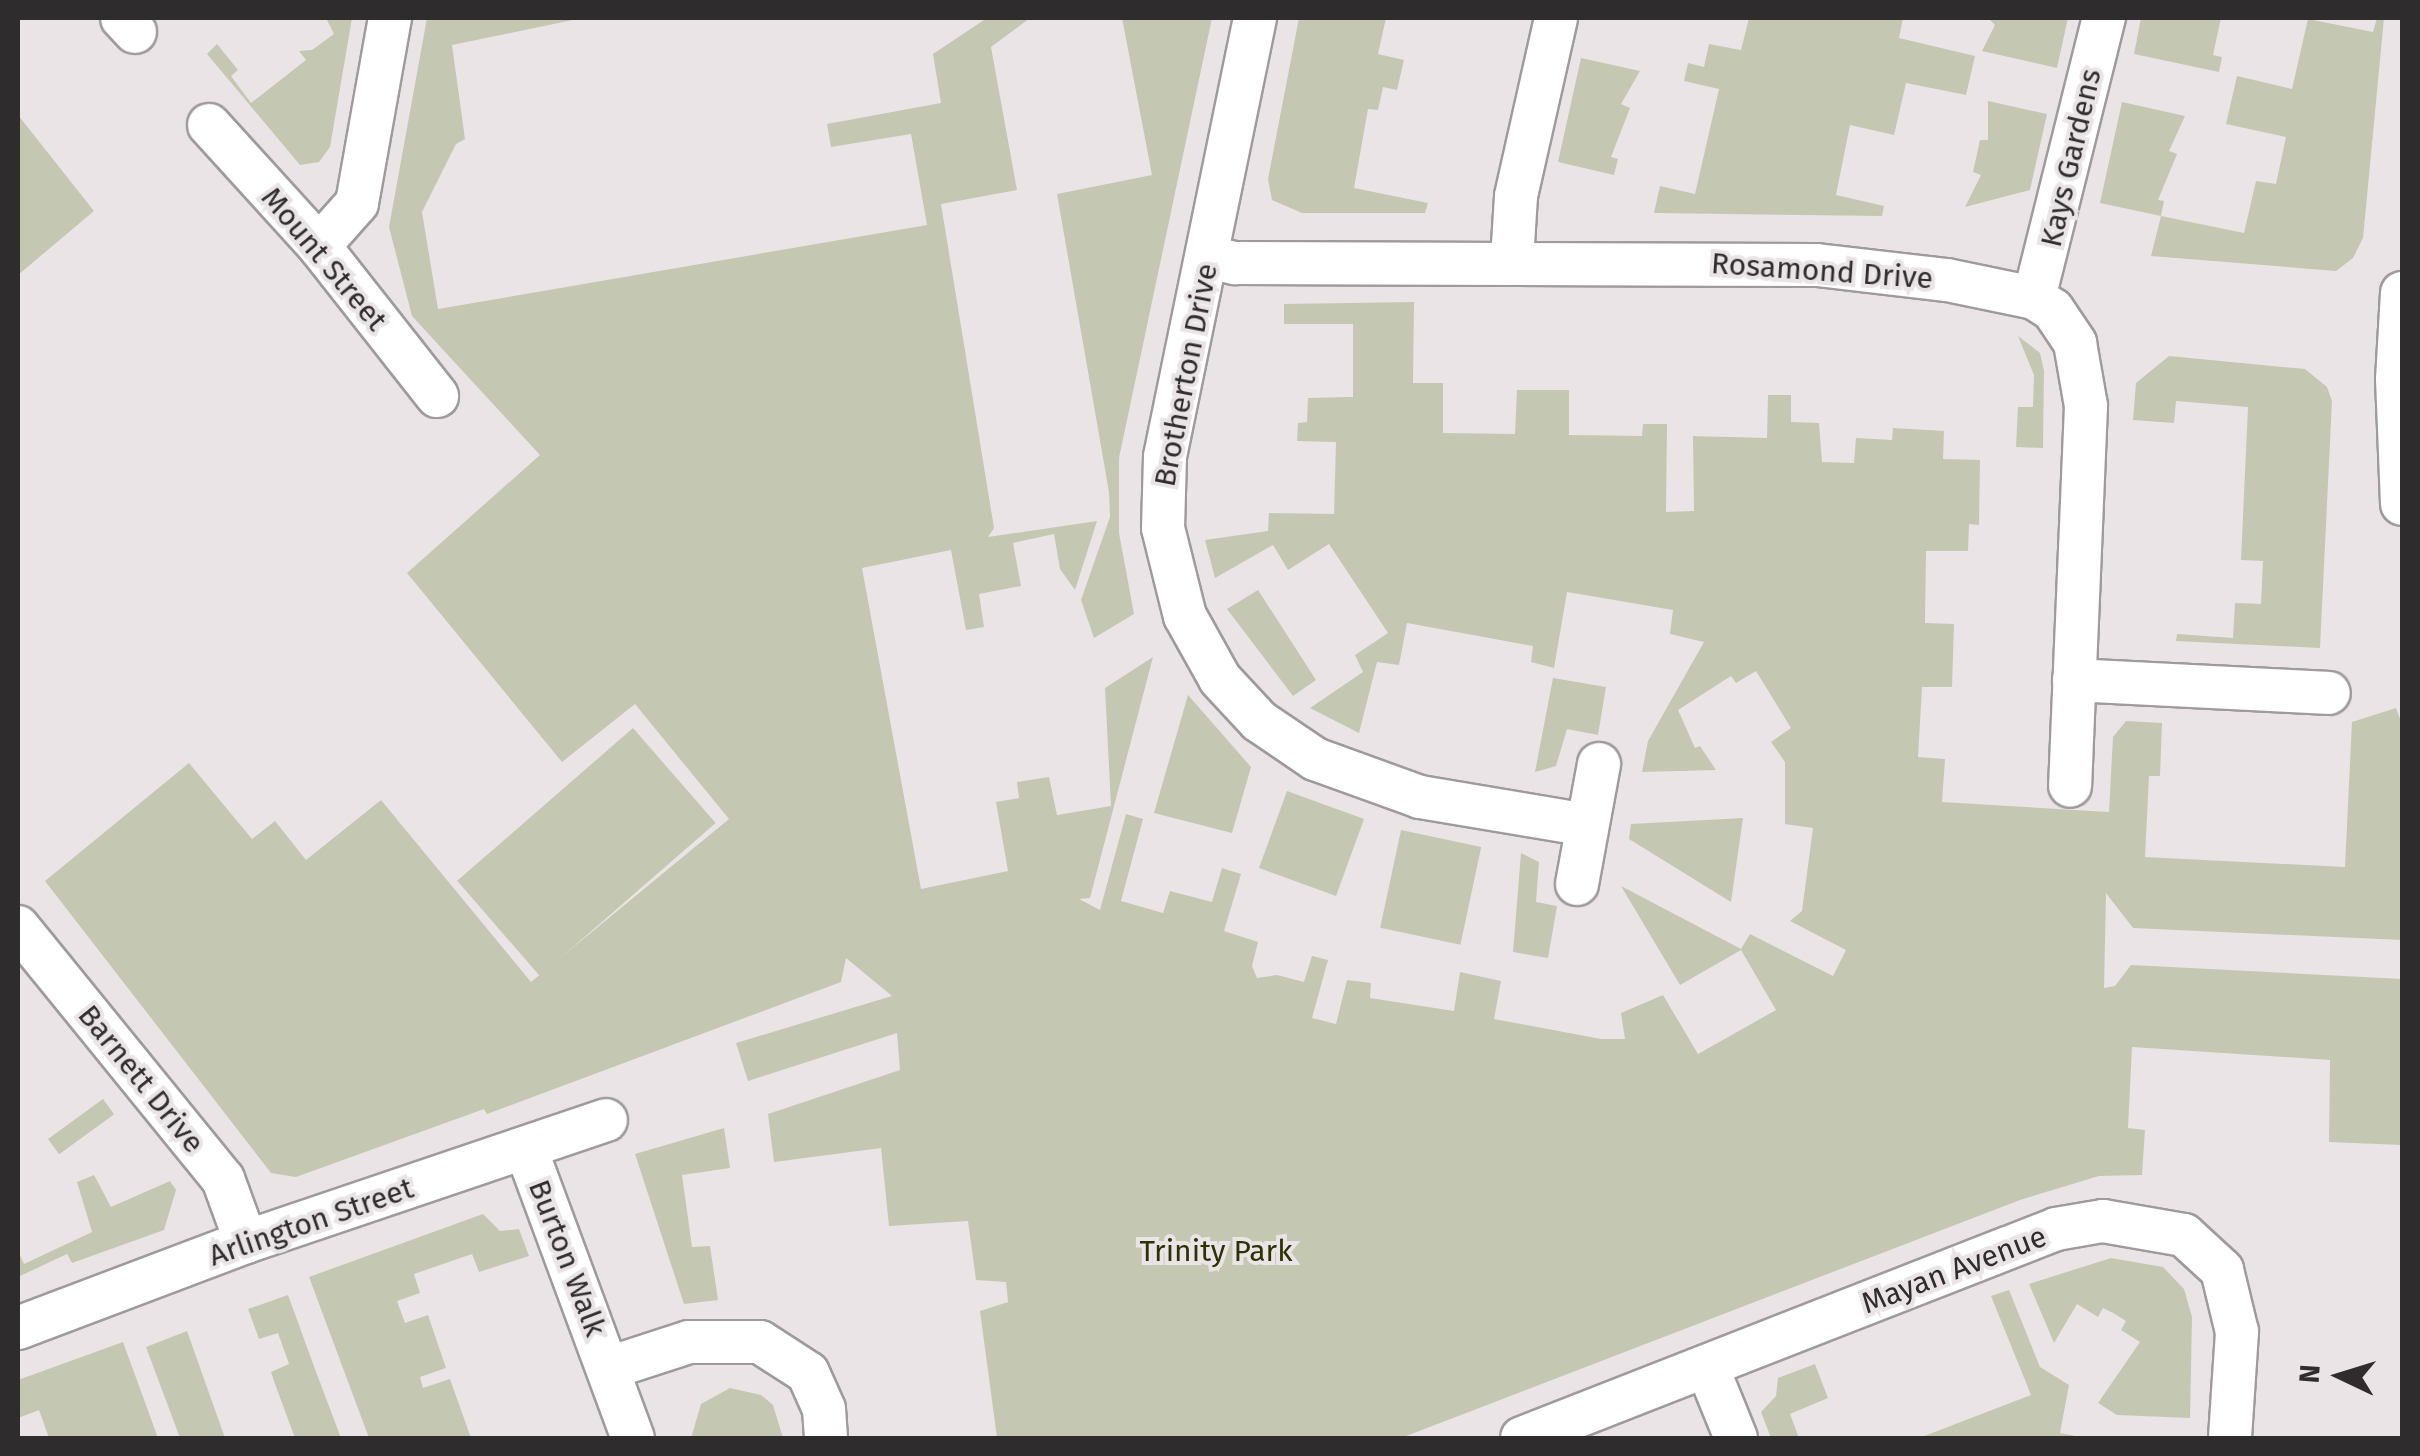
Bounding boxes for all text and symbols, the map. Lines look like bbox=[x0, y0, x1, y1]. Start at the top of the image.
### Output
street label: Kays Gardens bbox=[2033, 65, 2109, 251]
street label: Mount Street bbox=[254, 180, 394, 338]
street label: Rosamond Drive bbox=[1710, 245, 1934, 297]
street label: Brotherton Drive bbox=[1147, 260, 1225, 490]
street label: Barnett Drive bbox=[70, 998, 212, 1160]
street label: Arlington Street bbox=[204, 1170, 418, 1274]
street label: Burton Walk bbox=[521, 1175, 613, 1341]
street label: Mayan Avenue bbox=[1857, 1218, 2051, 1322]
park label: Trinity Park bbox=[1139, 1233, 1293, 1269]
north arrow bbox=[2290, 1326, 2390, 1426]
text: N bbox=[2292, 1363, 2327, 1384]

